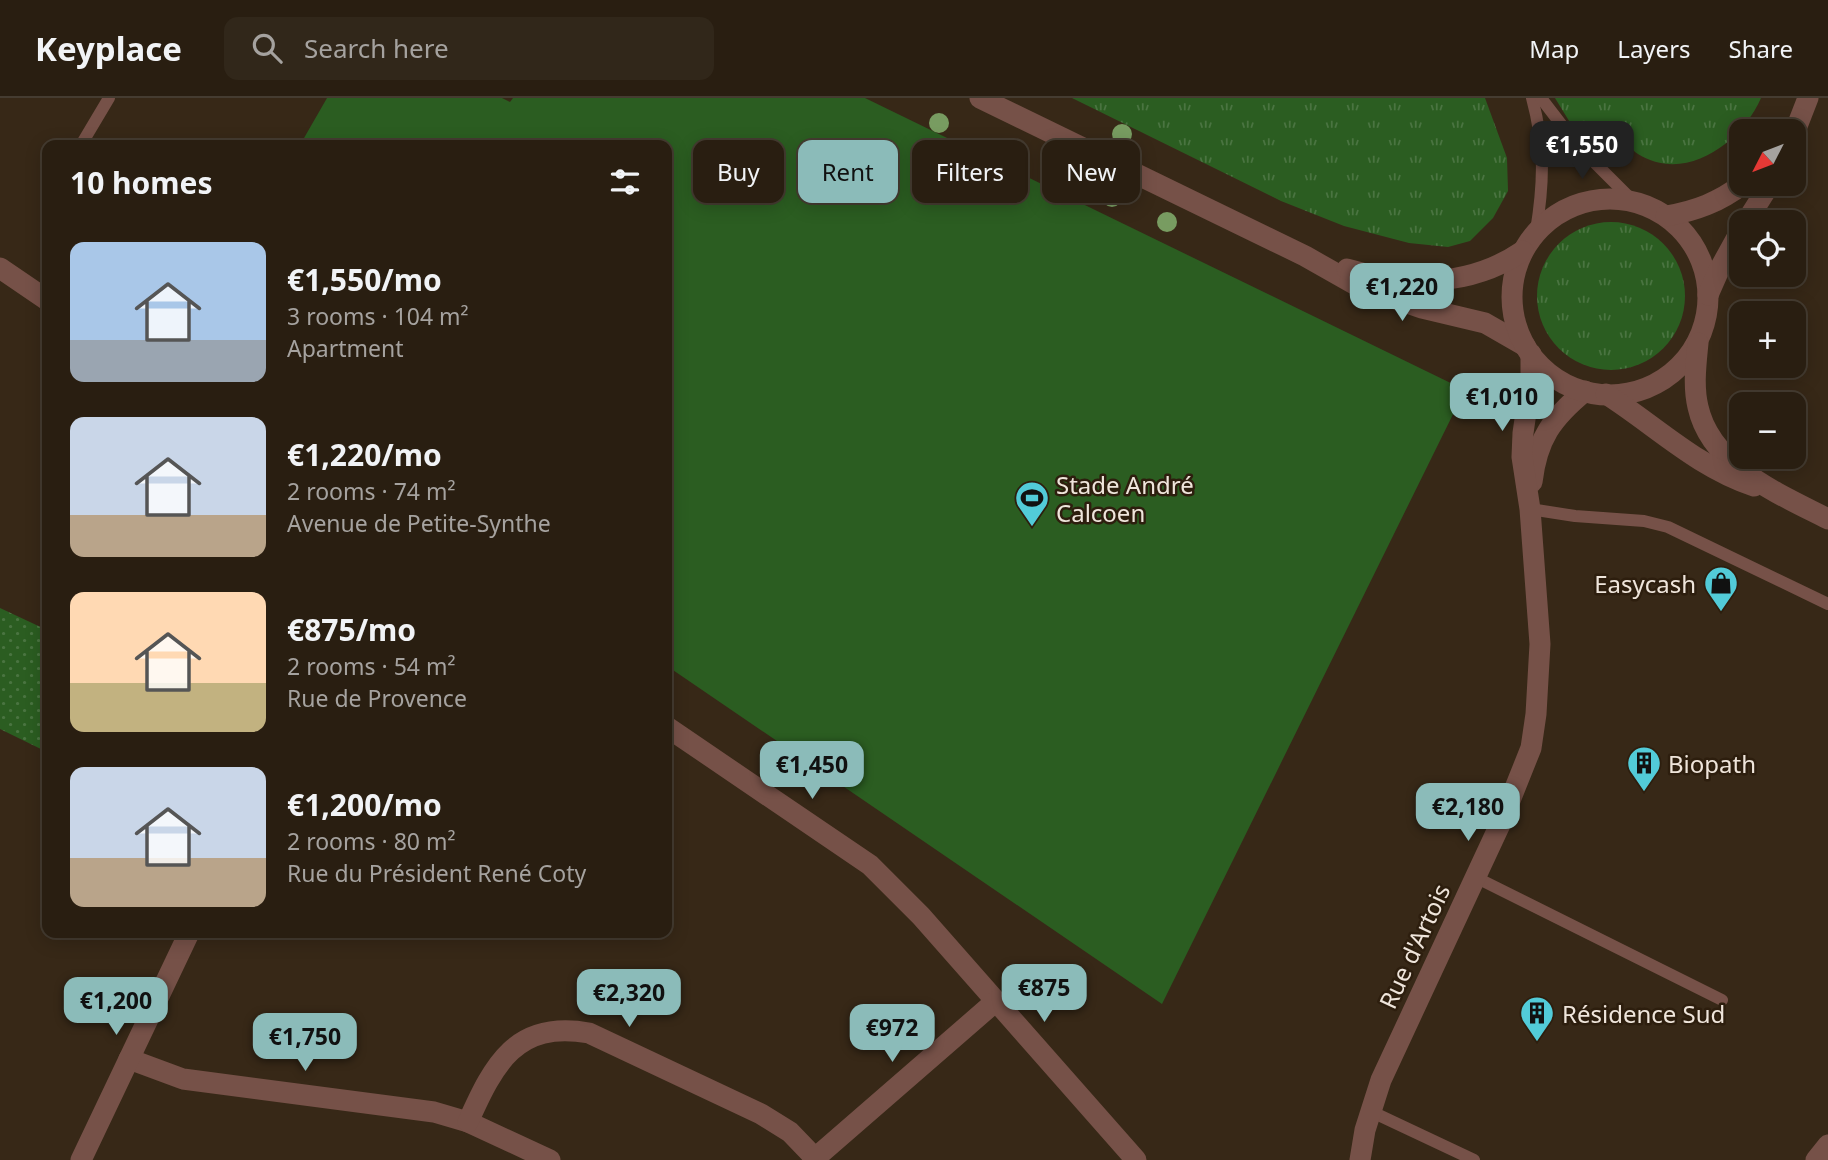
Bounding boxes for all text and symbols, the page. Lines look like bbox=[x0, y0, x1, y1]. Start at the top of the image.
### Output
search box bbox=[224, 17, 714, 80]
text: Keyplace bbox=[35, 26, 182, 71]
icon: search bbox=[248, 29, 286, 67]
text: Search here bbox=[304, 30, 449, 66]
text: Map bbox=[1529, 32, 1579, 65]
text: Layers bbox=[1617, 32, 1691, 65]
text: Share bbox=[1729, 32, 1793, 65]
north arrow bbox=[1729, 119, 1806, 196]
map controls bbox=[1729, 119, 1806, 469]
pin: €1,550 bbox=[1525, 122, 1639, 181]
text: €1,550 bbox=[1546, 128, 1618, 160]
chip: Buy bbox=[693, 140, 784, 203]
chip: Rent bbox=[798, 140, 898, 203]
chip: Filters bbox=[912, 140, 1028, 203]
chip: New bbox=[1042, 140, 1140, 203]
text: 10 homes bbox=[70, 162, 213, 203]
icon: filters bbox=[606, 163, 644, 201]
button: locate bbox=[1729, 210, 1806, 287]
text: €1,550/mo bbox=[287, 259, 442, 300]
pin: €1,220 bbox=[1345, 264, 1459, 323]
icon: home bbox=[126, 270, 210, 354]
text: €1,220 bbox=[1366, 270, 1438, 302]
text: 3 rooms · 104 m² bbox=[287, 300, 469, 332]
button: + bbox=[1729, 301, 1806, 378]
text: Apartment bbox=[287, 332, 404, 364]
pin: €1,010 bbox=[1445, 374, 1559, 433]
text: €1,010 bbox=[1466, 380, 1538, 412]
button: − bbox=[1729, 392, 1806, 469]
text: €1,220/mo bbox=[287, 434, 442, 475]
icon: home bbox=[126, 445, 210, 529]
place label: Stade André Calcoen bbox=[1056, 468, 1194, 529]
text: 2 rooms · 74 m² bbox=[287, 475, 456, 507]
sports icon: Stade André Calcoen bbox=[1013, 479, 1051, 528]
text: Avenue de Petite-Synthe bbox=[287, 507, 551, 539]
shop icon: Easycash bbox=[1702, 564, 1740, 613]
place label: Easycash bbox=[1594, 567, 1696, 600]
text: €875/mo bbox=[287, 609, 416, 650]
icon: home bbox=[126, 620, 210, 704]
text: 2 rooms · 54 m² bbox=[287, 650, 456, 682]
text: Rue de Provence bbox=[287, 682, 467, 714]
pin: €1,450 bbox=[755, 742, 869, 801]
building icon: Biopath bbox=[1625, 744, 1663, 793]
place label: Biopath bbox=[1668, 747, 1756, 780]
text: €1,450 bbox=[776, 748, 848, 780]
text: €1,200/mo bbox=[287, 784, 442, 825]
pin: €2,180 bbox=[1411, 784, 1525, 843]
text: €2,180 bbox=[1432, 790, 1504, 822]
icon: home bbox=[126, 795, 210, 879]
text: 2 rooms · 80 m² bbox=[287, 825, 456, 857]
text: Rue du Président René Coty bbox=[287, 857, 586, 889]
street label: Rue d'Artois bbox=[1371, 878, 1457, 1014]
pin: €875 bbox=[1003, 964, 1085, 1024]
pin: €2,320 bbox=[572, 970, 686, 1029]
text: €875 bbox=[1018, 971, 1070, 1003]
text: €2,320 bbox=[593, 976, 665, 1008]
pin: €1,200 bbox=[59, 978, 173, 1037]
text: €1,200 bbox=[80, 984, 152, 1016]
building icon: Résidence Sud bbox=[1518, 994, 1556, 1043]
place label: Résidence Sud bbox=[1562, 997, 1725, 1030]
pin: €972 bbox=[851, 1004, 933, 1064]
text: €972 bbox=[866, 1011, 918, 1043]
pin: €1,750 bbox=[248, 1014, 362, 1073]
text: €1,750 bbox=[269, 1020, 341, 1052]

